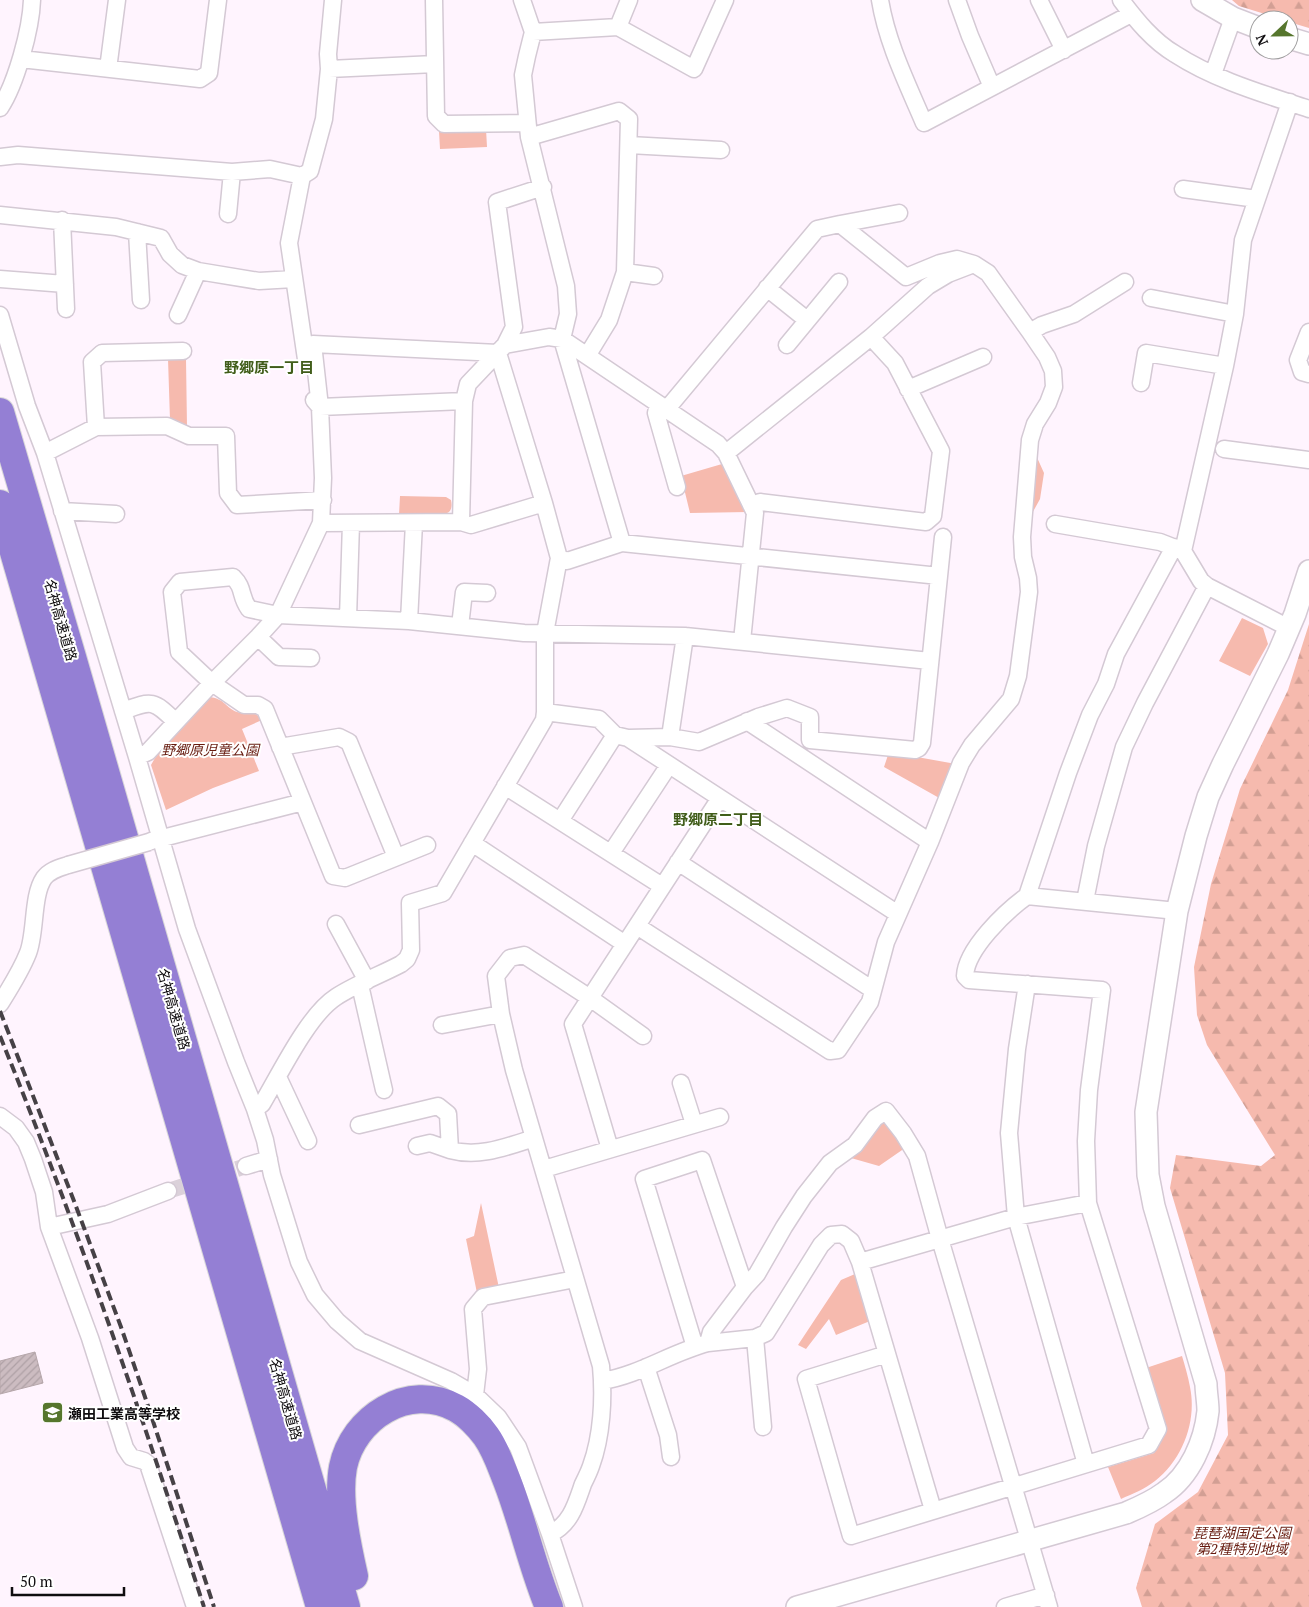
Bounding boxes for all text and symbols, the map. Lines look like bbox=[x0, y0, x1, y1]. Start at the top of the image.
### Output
north arrow bbox=[1249, 10, 1299, 60]
text: N bbox=[1251, 31, 1272, 49]
district label: 野郷原一丁目 bbox=[224, 357, 314, 377]
street label: 名神高速道路 bbox=[40, 577, 82, 663]
park label: 野郷原児童公園 bbox=[161, 740, 261, 759]
district label: 野郷原二丁目 bbox=[673, 809, 763, 829]
street label: 名神高速道路 bbox=[153, 966, 195, 1052]
street label: 名神高速道路 bbox=[265, 1356, 307, 1442]
school or university icon: 瀬田工業高等学校 bbox=[40, 1401, 64, 1425]
place label: 瀬田工業高等学校 bbox=[68, 1404, 180, 1423]
park label: 琵琶湖国定公園 第2種特別地域 bbox=[1193, 1523, 1293, 1558]
scale bar bbox=[12, 1564, 125, 1596]
text: 50 m bbox=[20, 1571, 53, 1591]

